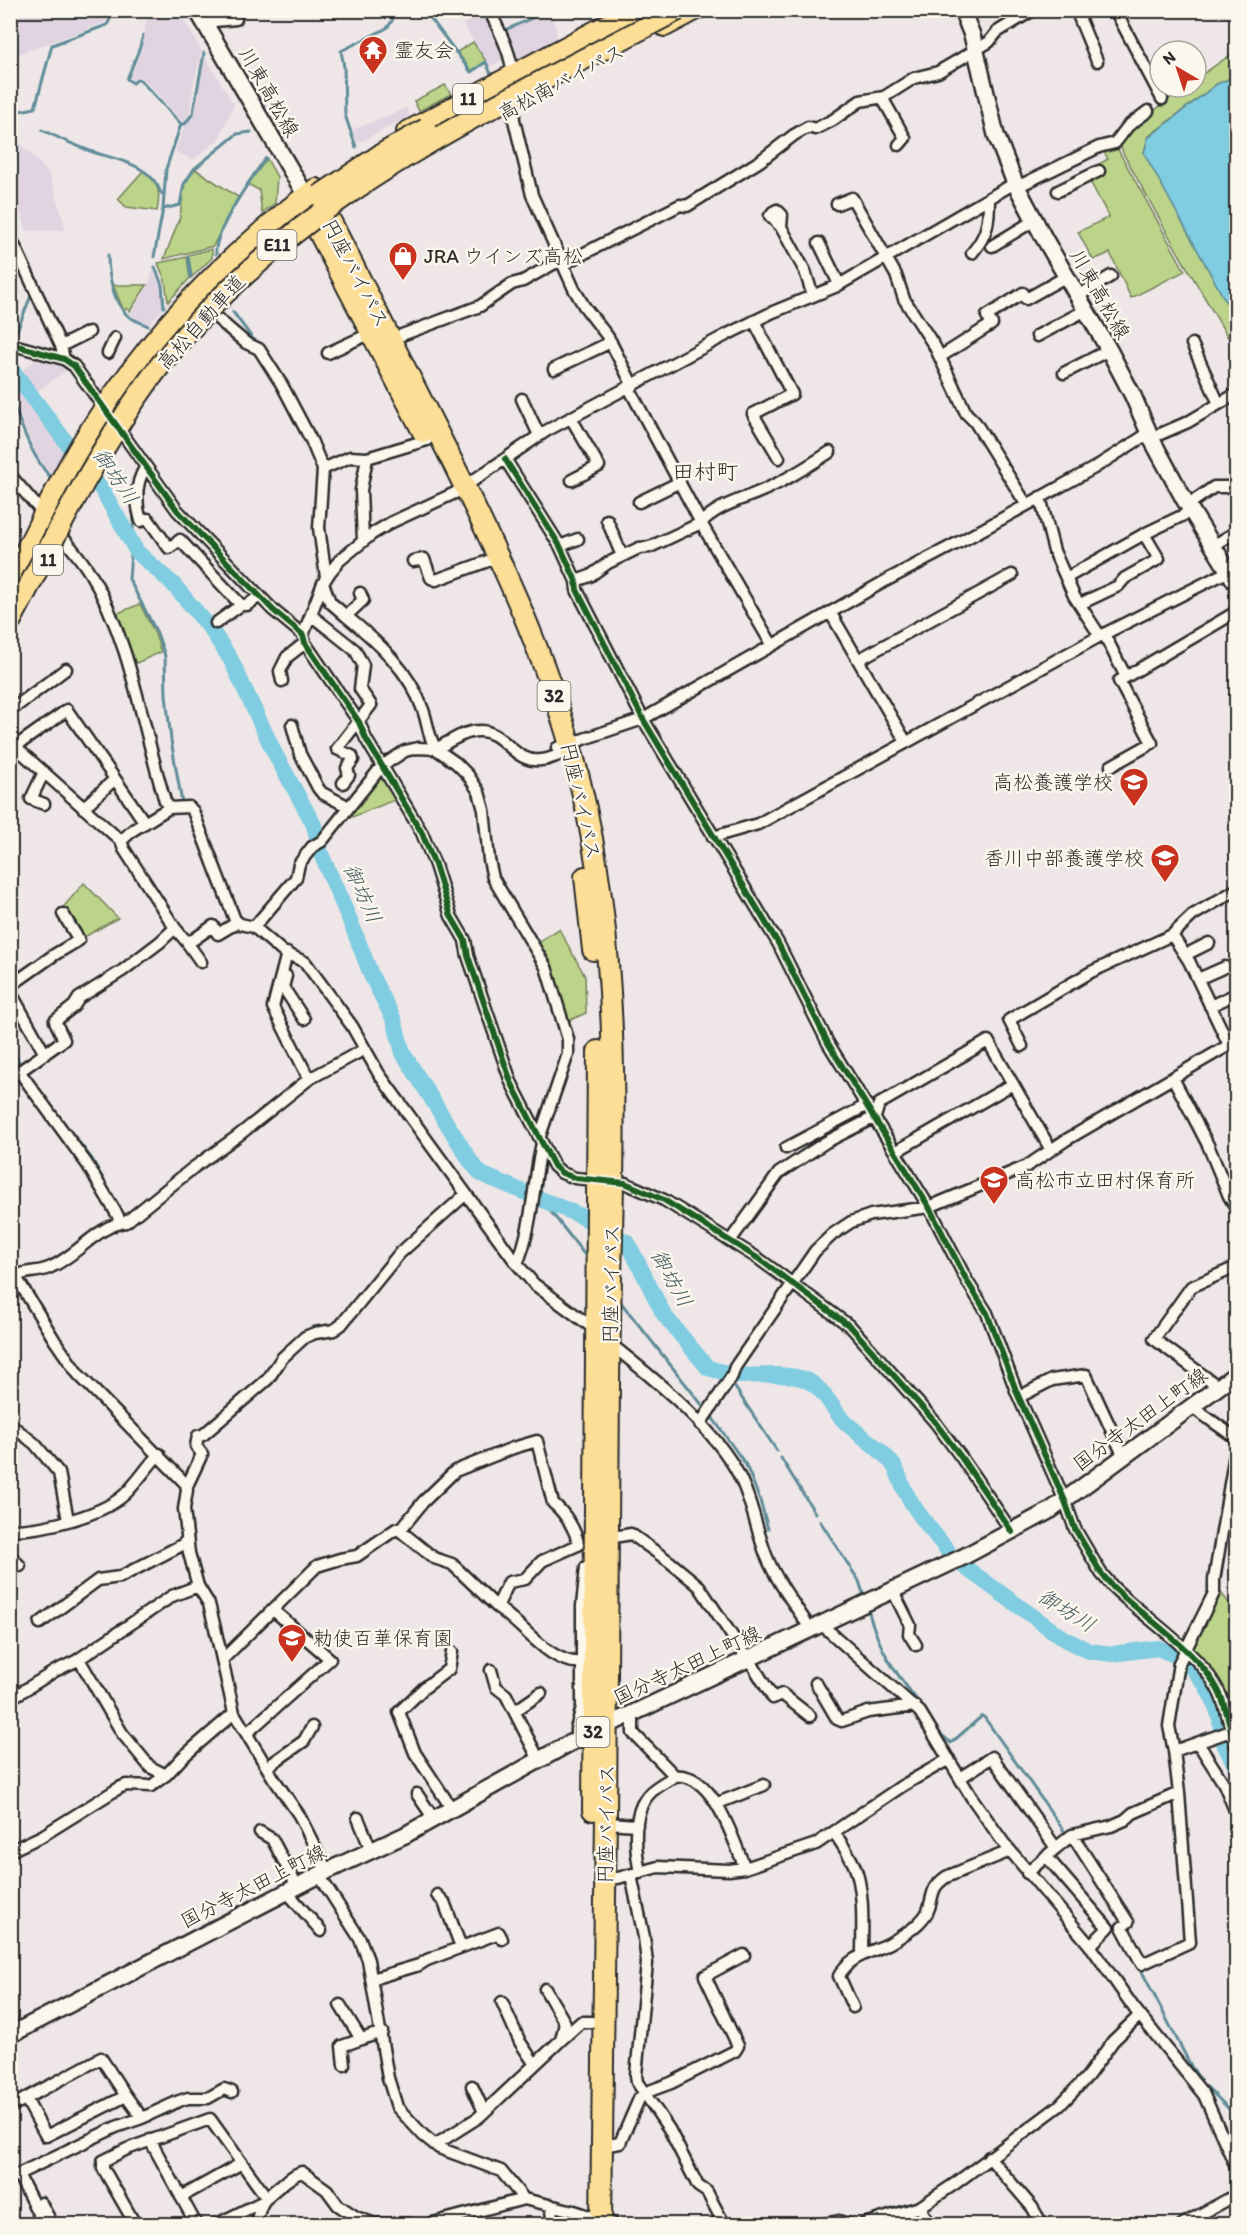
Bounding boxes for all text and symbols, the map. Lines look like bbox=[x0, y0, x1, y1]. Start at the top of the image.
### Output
temple icon: 霊友会 bbox=[357, 34, 389, 76]
place label: 霊友会 bbox=[394, 38, 454, 62]
street label: 高松南バイパス bbox=[494, 39, 628, 125]
north arrow bbox=[1148, 39, 1208, 99]
street label: 川東高松線 bbox=[234, 43, 304, 141]
text: N bbox=[1159, 47, 1179, 69]
road number: 11 bbox=[453, 84, 483, 114]
street label: 円座バイパス bbox=[317, 215, 395, 331]
road number: E11 bbox=[258, 230, 296, 260]
shop icon: JRA ウインズ高松 bbox=[387, 240, 419, 282]
place label: JRA ウインズ高松 bbox=[424, 244, 583, 268]
street label: 川東高松線 bbox=[1065, 245, 1135, 343]
street label: 高松自動車道 bbox=[152, 269, 250, 375]
water label: 御坊川 bbox=[88, 443, 144, 509]
district label: 田村町 bbox=[672, 458, 738, 485]
road number: 11 bbox=[33, 545, 63, 575]
road number: 32 bbox=[538, 681, 570, 711]
street label: 円座バイパス bbox=[556, 740, 606, 862]
school or university icon: 高松養護学校 bbox=[1118, 766, 1150, 808]
place label: 高松養護学校 bbox=[993, 770, 1113, 794]
school or university icon: 香川中部養護学校 bbox=[1149, 842, 1181, 884]
place label: 香川中部養護学校 bbox=[984, 846, 1144, 870]
water label: 御坊川 bbox=[339, 859, 387, 927]
school or university icon: 高松市立田村保育所 bbox=[978, 1164, 1010, 1206]
place label: 高松市立田村保育所 bbox=[1015, 1168, 1195, 1192]
street label: 円座バイパス bbox=[598, 1224, 624, 1344]
water label: 御坊川 bbox=[646, 1244, 698, 1312]
street label: 国分寺太田上町線 bbox=[1068, 1362, 1212, 1476]
water label: 御坊川 bbox=[1034, 1583, 1100, 1637]
street label: 国分寺太田上町線 bbox=[609, 1620, 765, 1710]
school or university icon: 勅使百華保育園 bbox=[276, 1622, 308, 1664]
place label: 勅使百華保育園 bbox=[313, 1626, 453, 1650]
road number: 32 bbox=[576, 1717, 610, 1747]
street label: 円座バイパス bbox=[593, 1764, 619, 1884]
street label: 国分寺太田上町線 bbox=[176, 1839, 330, 1933]

